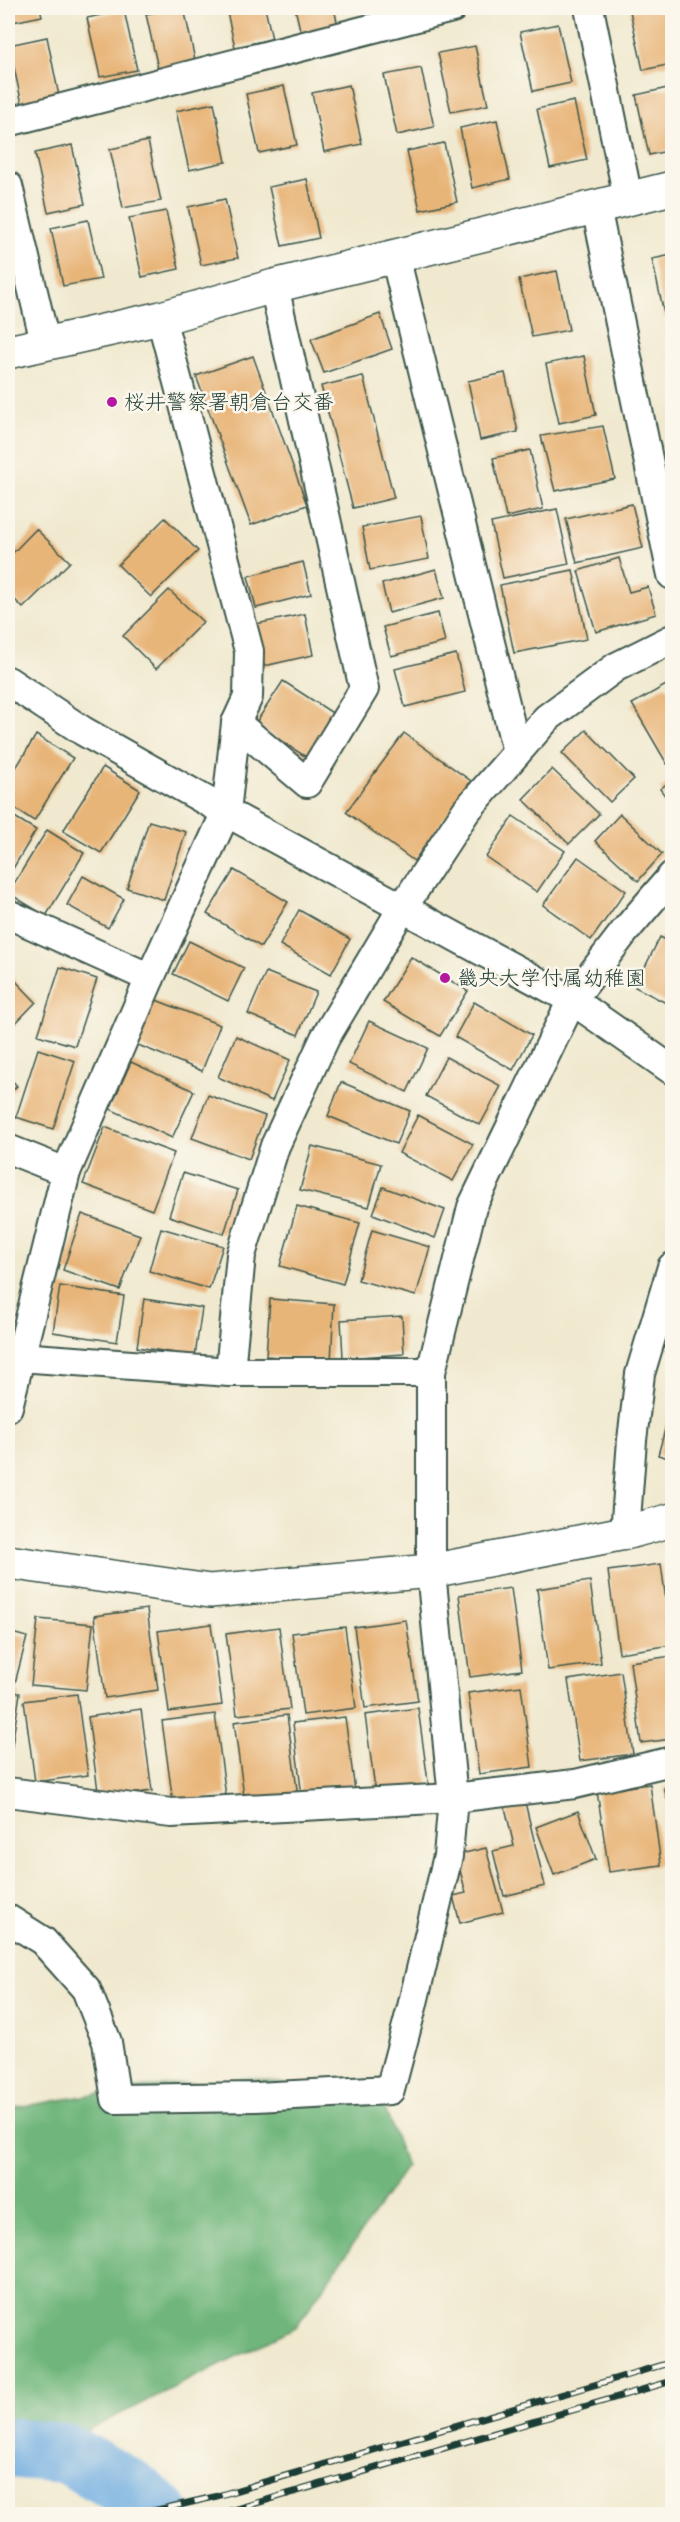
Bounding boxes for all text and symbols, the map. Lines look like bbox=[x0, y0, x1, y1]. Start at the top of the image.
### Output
place label: 桜井警察署朝倉台交番 bbox=[124, 390, 334, 414]
marker: 桜井警察署朝倉台交番 bbox=[105, 395, 119, 409]
place label: 畿央大学付属幼稚園 bbox=[457, 966, 646, 990]
marker: 畿央大学付属幼稚園 bbox=[438, 971, 452, 985]

